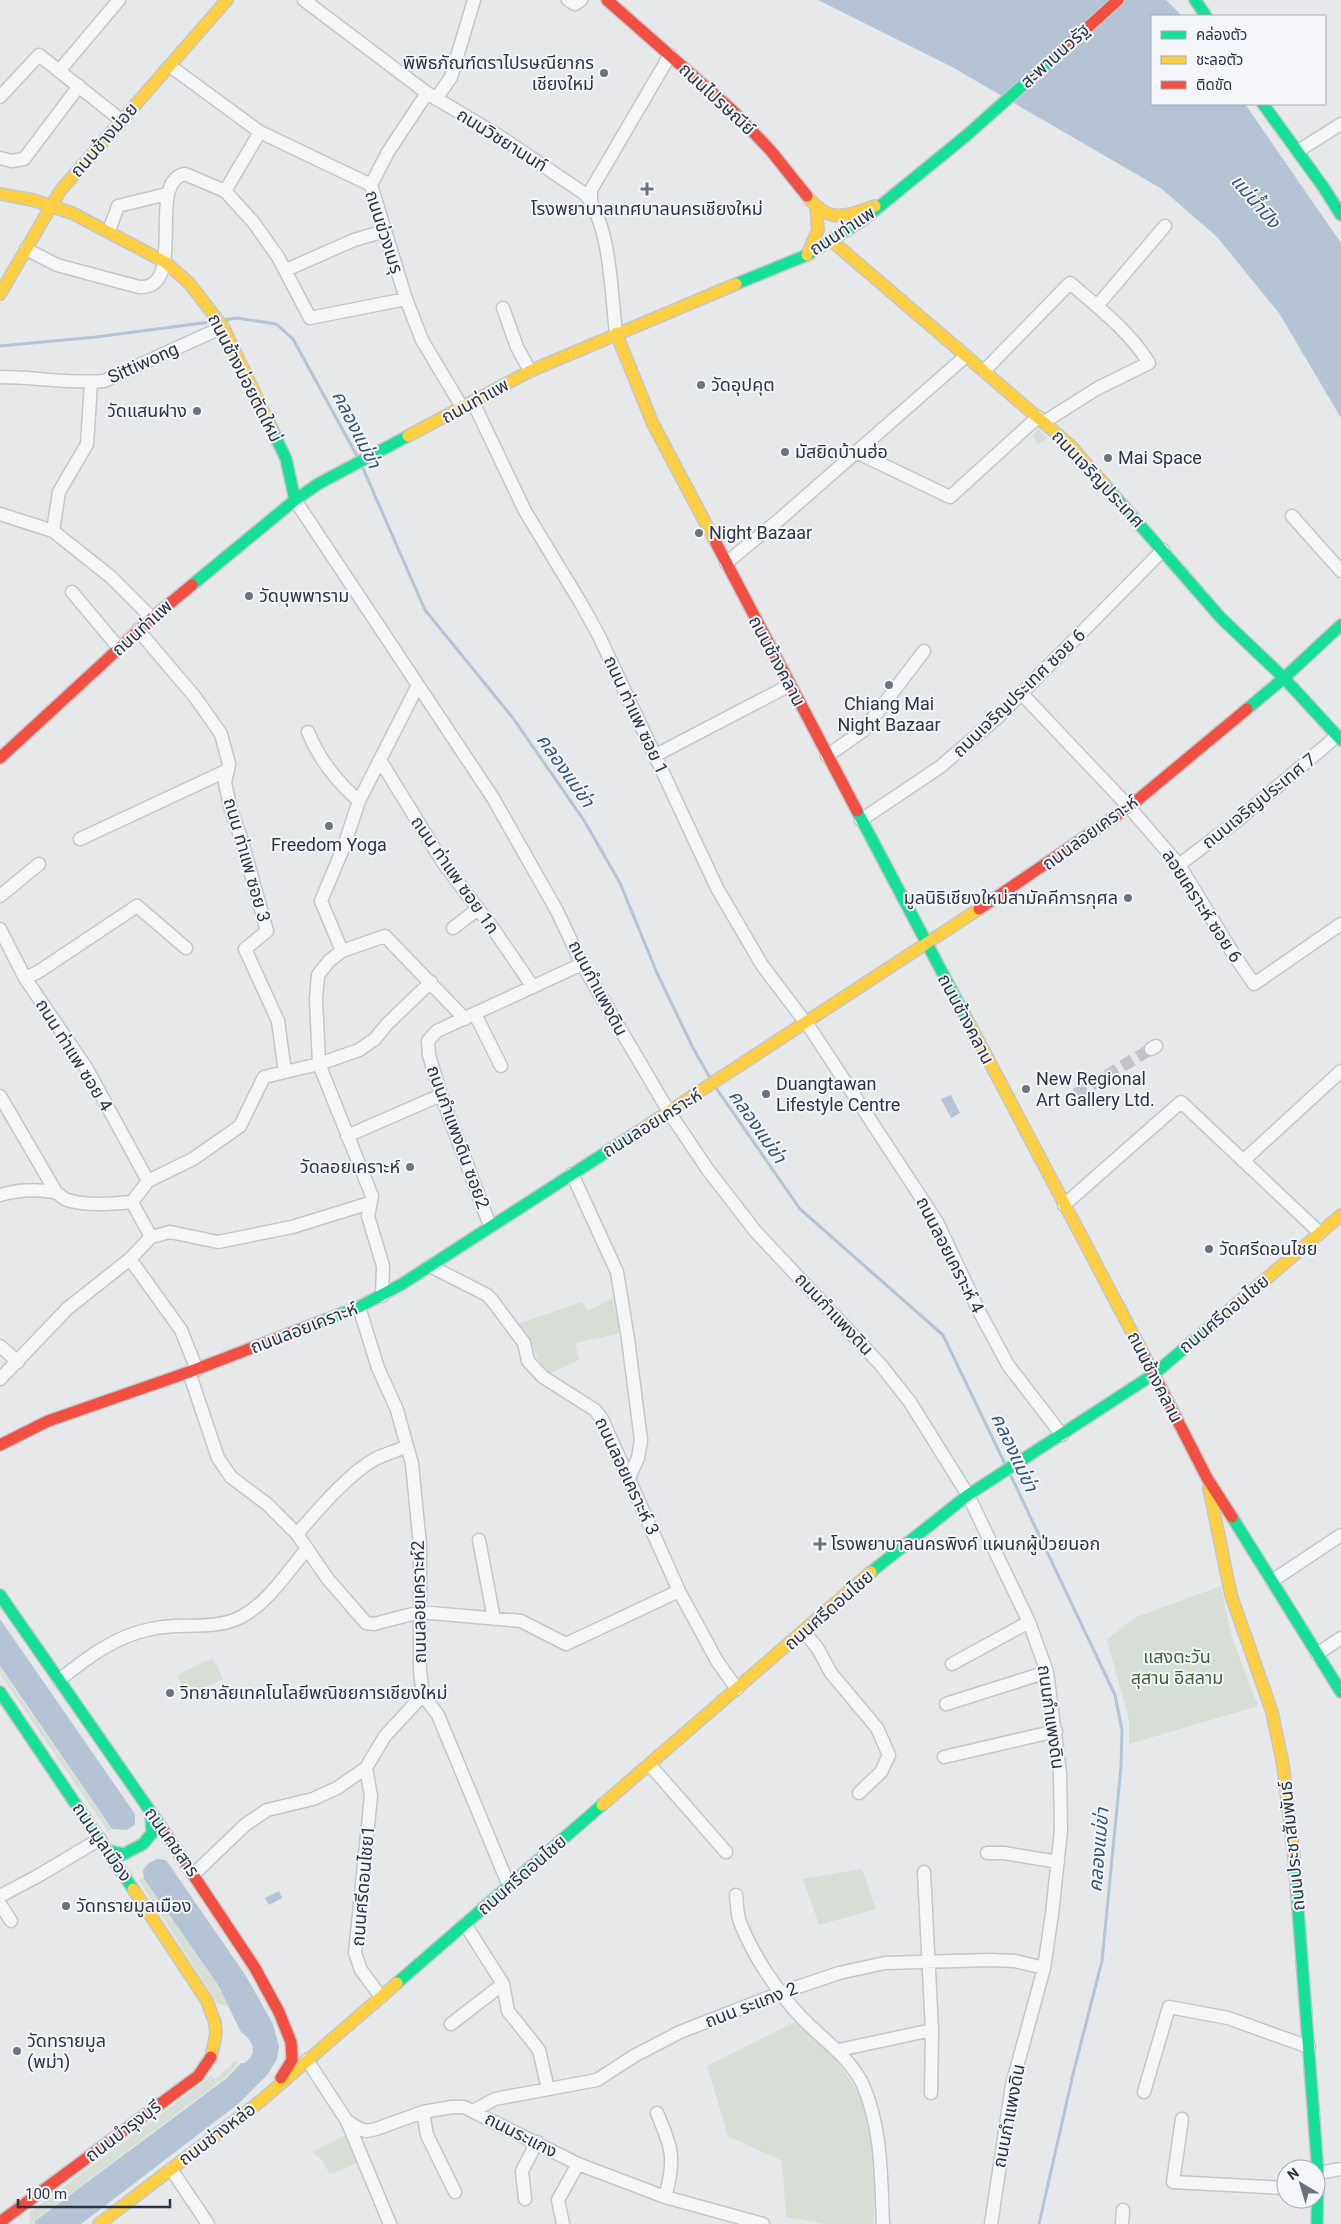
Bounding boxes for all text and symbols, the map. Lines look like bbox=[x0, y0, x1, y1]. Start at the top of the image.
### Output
legend bbox=[1151, 15, 1326, 105]
street label: สะพานนวรัฐ bbox=[1016, 19, 1094, 92]
text: คล่องตัว bbox=[1196, 26, 1247, 44]
text: ชะลอตัว bbox=[1196, 51, 1243, 69]
place label: พิพิธภัณฑ์ตราไปรษณียากร เชียงใหม่ bbox=[403, 52, 594, 94]
street label: ถนนไปรษณีย์ bbox=[675, 58, 760, 139]
marker: พิพิธภัณฑ์ตราไปรษณียากร เชียงใหม่ bbox=[598, 67, 610, 79]
text: ติดขัด bbox=[1196, 76, 1232, 94]
street label: ถนนช้างม่อย bbox=[66, 98, 142, 181]
street label: ถนนวิชยานนท์ bbox=[453, 103, 551, 176]
water label: แม่น้ำปิง bbox=[1226, 168, 1287, 233]
marker: โรงพยาบาลเทศบาลนครเชียงใหม่ bbox=[640, 182, 654, 196]
street label: ถนนข่วงเมรุ bbox=[360, 188, 408, 277]
place label: โรงพยาบาลเทศบาลนครเชียงใหม่ bbox=[531, 198, 763, 219]
street label: ถนนท่าแพ bbox=[805, 202, 878, 259]
street label: ถนนช้างม่อยตัดใหม่ bbox=[204, 310, 287, 445]
street label: Sittiwong bbox=[104, 338, 181, 387]
street label: ถนนท่าแพ bbox=[437, 374, 512, 428]
place label: วัดอุปคุต bbox=[711, 374, 775, 396]
marker: วัดอุปคุต bbox=[695, 379, 707, 391]
water label: คลองแม่ข่า bbox=[327, 386, 386, 473]
place label: วัดแสนฝาง bbox=[107, 400, 187, 421]
marker: วัดแสนฝาง bbox=[191, 405, 203, 417]
street label: ถนนเจริญประเทศ bbox=[1048, 426, 1149, 532]
place label: มัสยิดบ้านฮ่อ bbox=[795, 441, 888, 462]
marker: มัสยิดบ้านฮ่อ bbox=[779, 446, 791, 458]
place label: Mai Space bbox=[1118, 447, 1202, 468]
marker: Mai Space bbox=[1102, 452, 1114, 464]
place label: Night Bazaar bbox=[709, 522, 812, 543]
marker: Night Bazaar bbox=[693, 527, 705, 539]
place label: วัดบุพพาราม bbox=[259, 585, 349, 607]
marker: วัดบุพพาราม bbox=[243, 590, 255, 602]
street label: ถนนท่าแพ bbox=[107, 595, 176, 660]
street label: ถนนช้างคลาน bbox=[745, 612, 810, 710]
street label: ถนนเจริญประเทศ ซอย 6 bbox=[948, 624, 1089, 761]
street label: ถนน ท่าแพ ซอย 1 bbox=[600, 652, 673, 777]
marker: Chiang Mai Night Bazaar bbox=[883, 679, 895, 691]
place label: Chiang Mai Night Bazaar bbox=[837, 693, 941, 735]
water label: คลองแม่ข่า bbox=[532, 729, 600, 812]
street label: ถนนเจริญประเทศ 7 bbox=[1198, 748, 1320, 853]
street label: ถนนลอยเคราะห์ bbox=[1038, 791, 1142, 874]
street label: ถนน ท่าแพ ซอย 3 bbox=[220, 795, 275, 924]
street label: ถนน ท่าแพ ซอย 1ก bbox=[407, 812, 504, 938]
marker: Freedom Yoga bbox=[323, 820, 335, 832]
place label: Freedom Yoga bbox=[271, 834, 387, 855]
street label: ลอยเคราะห์ ซอย 6 bbox=[1158, 845, 1247, 966]
place label: มูลนิธิเชียงใหม่สามัคคีการกุศล bbox=[904, 887, 1118, 910]
marker: มูลนิธิเชียงใหม่สามัคคีการกุศล bbox=[1122, 892, 1134, 904]
street label: ถนนกำแพงดิน bbox=[564, 936, 632, 1039]
street label: ถนนช้างคลาน bbox=[934, 970, 999, 1068]
street label: ถนน ท่าแพ ซอย 4 bbox=[32, 995, 117, 1115]
street label: ถนนกำแพงดิน ซอย2 bbox=[423, 1062, 494, 1211]
place label: New Regional Art Gallery Ltd. bbox=[1036, 1068, 1155, 1110]
place label: Duangtawan Lifestyle Centre bbox=[776, 1073, 900, 1115]
street label: ถนนลอยเคราะห์ bbox=[598, 1083, 706, 1161]
marker: New Regional Art Gallery Ltd. bbox=[1020, 1083, 1032, 1095]
water label: คลองแม่ข่า bbox=[724, 1085, 792, 1168]
marker: Duangtawan Lifestyle Centre bbox=[760, 1088, 772, 1100]
place label: วัดลอยเคราะห์ bbox=[300, 1156, 400, 1177]
marker: วัดลอยเคราะห์ bbox=[404, 1161, 416, 1173]
street label: ถนนลอยเคราะห์ 4 bbox=[912, 1193, 989, 1316]
place label: วัดศรีดอนไชย bbox=[1219, 1238, 1317, 1259]
marker: วัดศรีดอนไชย bbox=[1203, 1243, 1215, 1255]
street label: ถนนกำแพงดิน bbox=[791, 1268, 878, 1359]
street label: ถนนศรีดอนไชย bbox=[1174, 1270, 1273, 1357]
street label: ถนนลอยเคราะห์ bbox=[247, 1297, 361, 1358]
street label: ถนนช้างคลาน bbox=[1124, 1328, 1187, 1426]
water label: คลองแม่ข่า bbox=[986, 1409, 1043, 1496]
street label: ถนนลอยเคราะห์ 3 bbox=[591, 1413, 664, 1538]
place label: โรงพยาบาลนครพิงค์ แผนกผู้ป่วยนอก bbox=[831, 1533, 1100, 1556]
marker: โรงพยาบาลนครพิงค์ แผนกผู้ป่วยนอก bbox=[813, 1537, 827, 1551]
street label: ถนนลอยเคราะห์2 bbox=[407, 1540, 430, 1664]
street label: ถนนศรีดอนไชย bbox=[780, 1565, 878, 1654]
park label: แสงตะวัน สุสาน อิสลาม bbox=[1131, 1646, 1223, 1689]
street label: ถนนกำแพงดิน bbox=[1034, 1663, 1069, 1770]
place label: วิทยาลัยเทคโนโลยีพณิชยการเชียงใหม่ bbox=[179, 1682, 447, 1703]
marker: วิทยาลัยเทคโนโลยีพณิชยการเชียงใหม่ bbox=[164, 1687, 176, 1699]
street label: ถนนประชาสัมพันธ์ bbox=[1274, 1780, 1309, 1912]
street label: ถนนมูลเมือง bbox=[67, 1798, 136, 1886]
street label: ถนนคชสาร bbox=[141, 1803, 204, 1881]
water label: คลองแม่ข่า bbox=[1083, 1806, 1114, 1893]
street label: ถนนศรีดอนไชย1 bbox=[347, 1825, 378, 1947]
street label: ถนนศรีดอนไชย bbox=[473, 1830, 571, 1919]
place label: วัดทรายมูลเมือง bbox=[76, 1895, 191, 1918]
marker: วัดทรายมูลเมือง bbox=[60, 1900, 72, 1912]
street label: ถนน ระแกง 2 bbox=[702, 1977, 800, 2032]
place label: วัดทรายมูล (พม่า) bbox=[27, 2030, 106, 2073]
marker: วัดทรายมูล (พม่า) bbox=[11, 2045, 23, 2057]
street label: ถนนกำแพงดิน bbox=[988, 2062, 1029, 2170]
street label: ถนนบำรุงบุรี bbox=[81, 2095, 165, 2167]
street label: ถนนช่างหล่อ bbox=[174, 2098, 259, 2169]
street label: ถนนระแกง bbox=[482, 2107, 561, 2162]
north arrow bbox=[1276, 2159, 1326, 2209]
text: N bbox=[1284, 2164, 1302, 2183]
scale bar bbox=[18, 2176, 170, 2208]
text: 100 m bbox=[25, 2185, 67, 2203]

